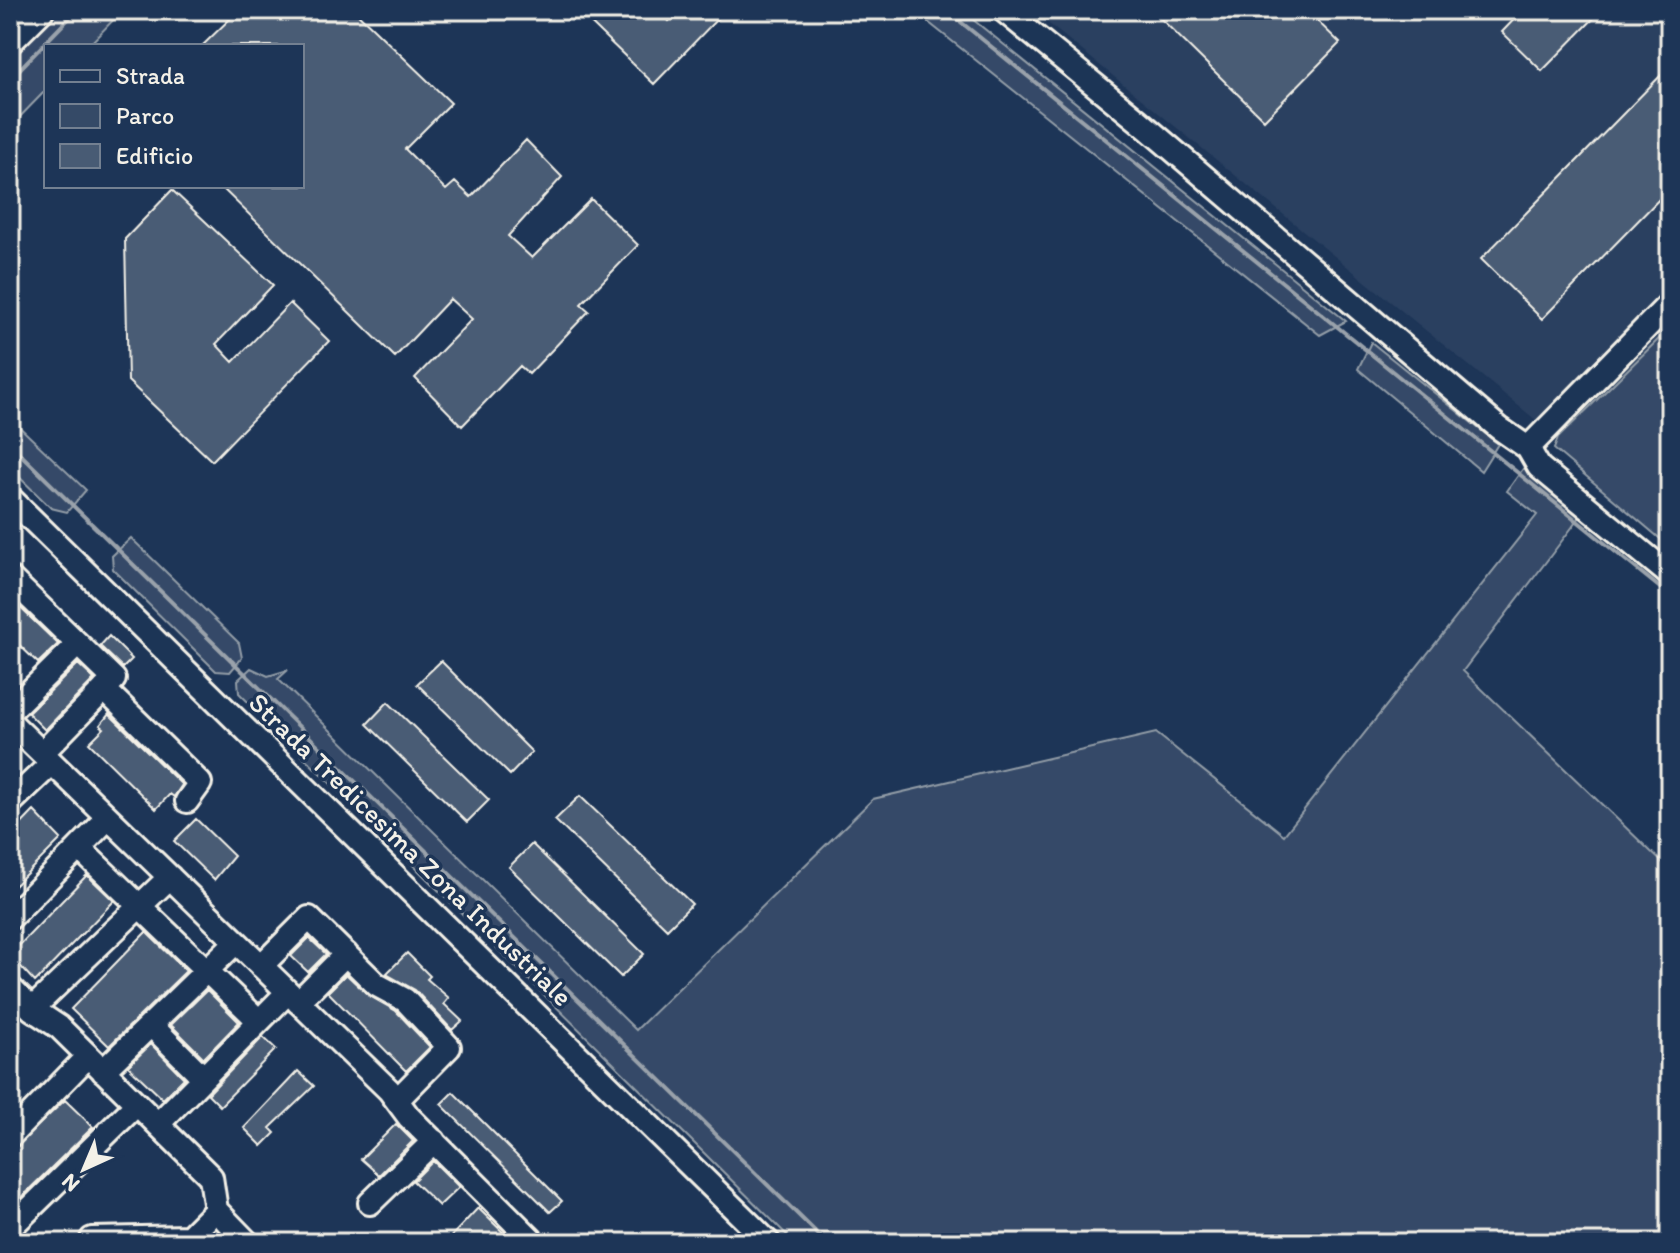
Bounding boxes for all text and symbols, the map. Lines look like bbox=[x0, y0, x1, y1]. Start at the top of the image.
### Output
legend bbox=[44, 44, 304, 188]
text: Strada bbox=[116, 61, 185, 90]
text: Parco bbox=[116, 101, 174, 130]
text: Edificio bbox=[116, 141, 193, 170]
street label: Strada Tredicesima Zona Industriale bbox=[242, 685, 580, 1013]
north arrow bbox=[44, 1129, 124, 1209]
text: N bbox=[56, 1168, 85, 1198]

